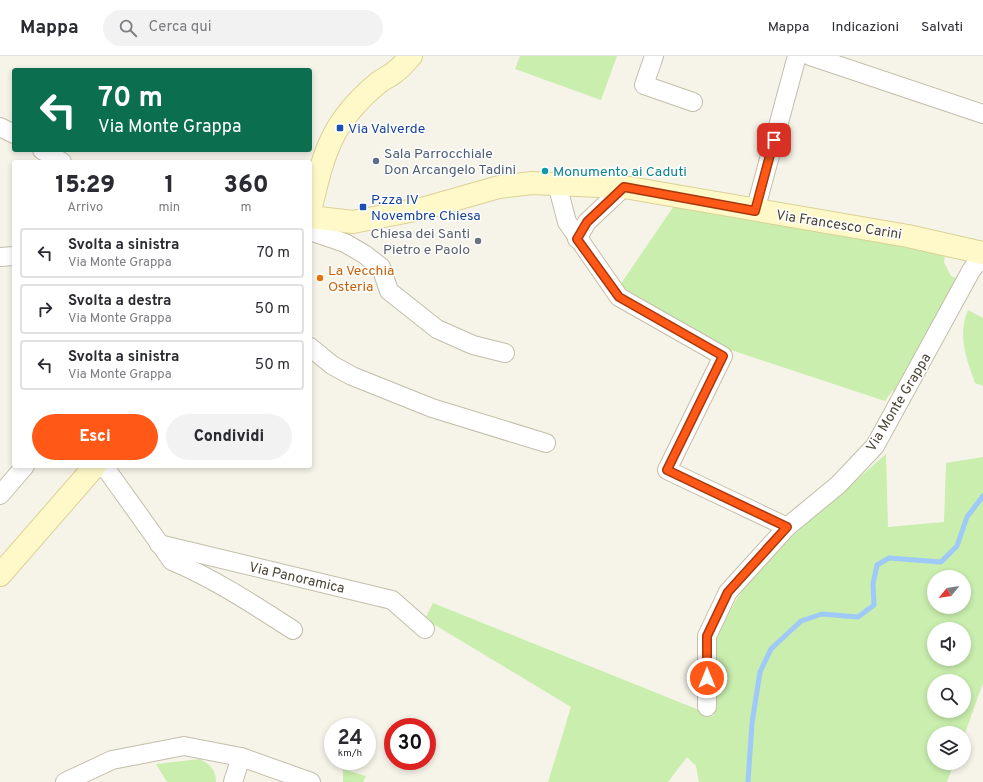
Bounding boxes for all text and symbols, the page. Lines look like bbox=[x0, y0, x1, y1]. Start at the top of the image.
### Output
search box bbox=[103, 10, 383, 46]
text: Mappa bbox=[20, 16, 79, 40]
icon: search bbox=[117, 17, 139, 39]
text: Cerca qui bbox=[149, 18, 212, 37]
text: Mappa bbox=[768, 19, 809, 36]
text: Indicazioni bbox=[831, 19, 899, 36]
text: Salvati bbox=[921, 19, 963, 36]
text: 70 m bbox=[98, 81, 163, 117]
icon: left bbox=[32, 84, 84, 136]
text: Via Monte Grappa bbox=[98, 116, 242, 139]
place label: Via Valverde bbox=[348, 121, 425, 138]
marker: Via Valverde bbox=[335, 123, 345, 133]
pin bbox=[757, 123, 791, 157]
icon: arrive bbox=[763, 129, 785, 151]
place label: Sala Parrocchiale Don Arcangelo Tadini bbox=[384, 146, 516, 179]
marker: Sala Parrocchiale Don Arcangelo Tadini bbox=[371, 156, 381, 166]
place label: Monumento ai Caduti bbox=[553, 164, 687, 181]
marker: Monumento ai Caduti bbox=[540, 166, 550, 176]
text: 15:29 bbox=[55, 171, 115, 201]
text: 1 bbox=[164, 171, 174, 201]
text: 360 bbox=[224, 171, 269, 201]
place label: P.zza IV Novembre Chiesa bbox=[371, 192, 481, 225]
text: Arrivo bbox=[67, 200, 103, 216]
text: min bbox=[159, 200, 180, 216]
text: m bbox=[241, 200, 252, 216]
marker: P.zza IV Novembre Chiesa bbox=[358, 202, 368, 212]
street label: Via Francesco Carini bbox=[775, 207, 903, 244]
place label: Chiesa dei Santi Pietro e Paolo bbox=[371, 226, 470, 259]
text: Svolta a sinistra bbox=[68, 236, 179, 255]
marker: Chiesa dei Santi Pietro e Paolo bbox=[473, 236, 483, 246]
icon: left bbox=[34, 242, 56, 264]
text: 70 m bbox=[257, 244, 290, 263]
text: Via Monte Grappa bbox=[68, 255, 172, 271]
place label: La Vecchia Osteria bbox=[328, 263, 394, 296]
marker: La Vecchia Osteria bbox=[315, 273, 325, 283]
text: Svolta a destra bbox=[68, 292, 171, 311]
icon: right bbox=[34, 298, 56, 320]
text: 50 m bbox=[255, 300, 290, 319]
text: Via Monte Grappa bbox=[68, 311, 172, 327]
text: Svolta a sinistra bbox=[68, 348, 179, 367]
street label: Via Monte Grappa bbox=[863, 351, 935, 455]
icon: left bbox=[34, 354, 56, 376]
text: 50 m bbox=[255, 356, 290, 375]
text: Via Monte Grappa bbox=[68, 367, 172, 383]
button: Esci bbox=[32, 414, 158, 460]
button: Condividi bbox=[166, 414, 292, 460]
street label: Via Panoramica bbox=[247, 559, 346, 598]
north arrow bbox=[927, 570, 971, 614]
map controls bbox=[927, 570, 971, 770]
button: sound bbox=[927, 622, 971, 666]
position arrow bbox=[686, 657, 728, 699]
button: search bbox=[927, 674, 971, 718]
speed limit sign: 30 bbox=[384, 718, 436, 770]
text: 24 bbox=[337, 726, 363, 752]
button: layers bbox=[927, 726, 971, 770]
text: km/h bbox=[338, 747, 362, 760]

